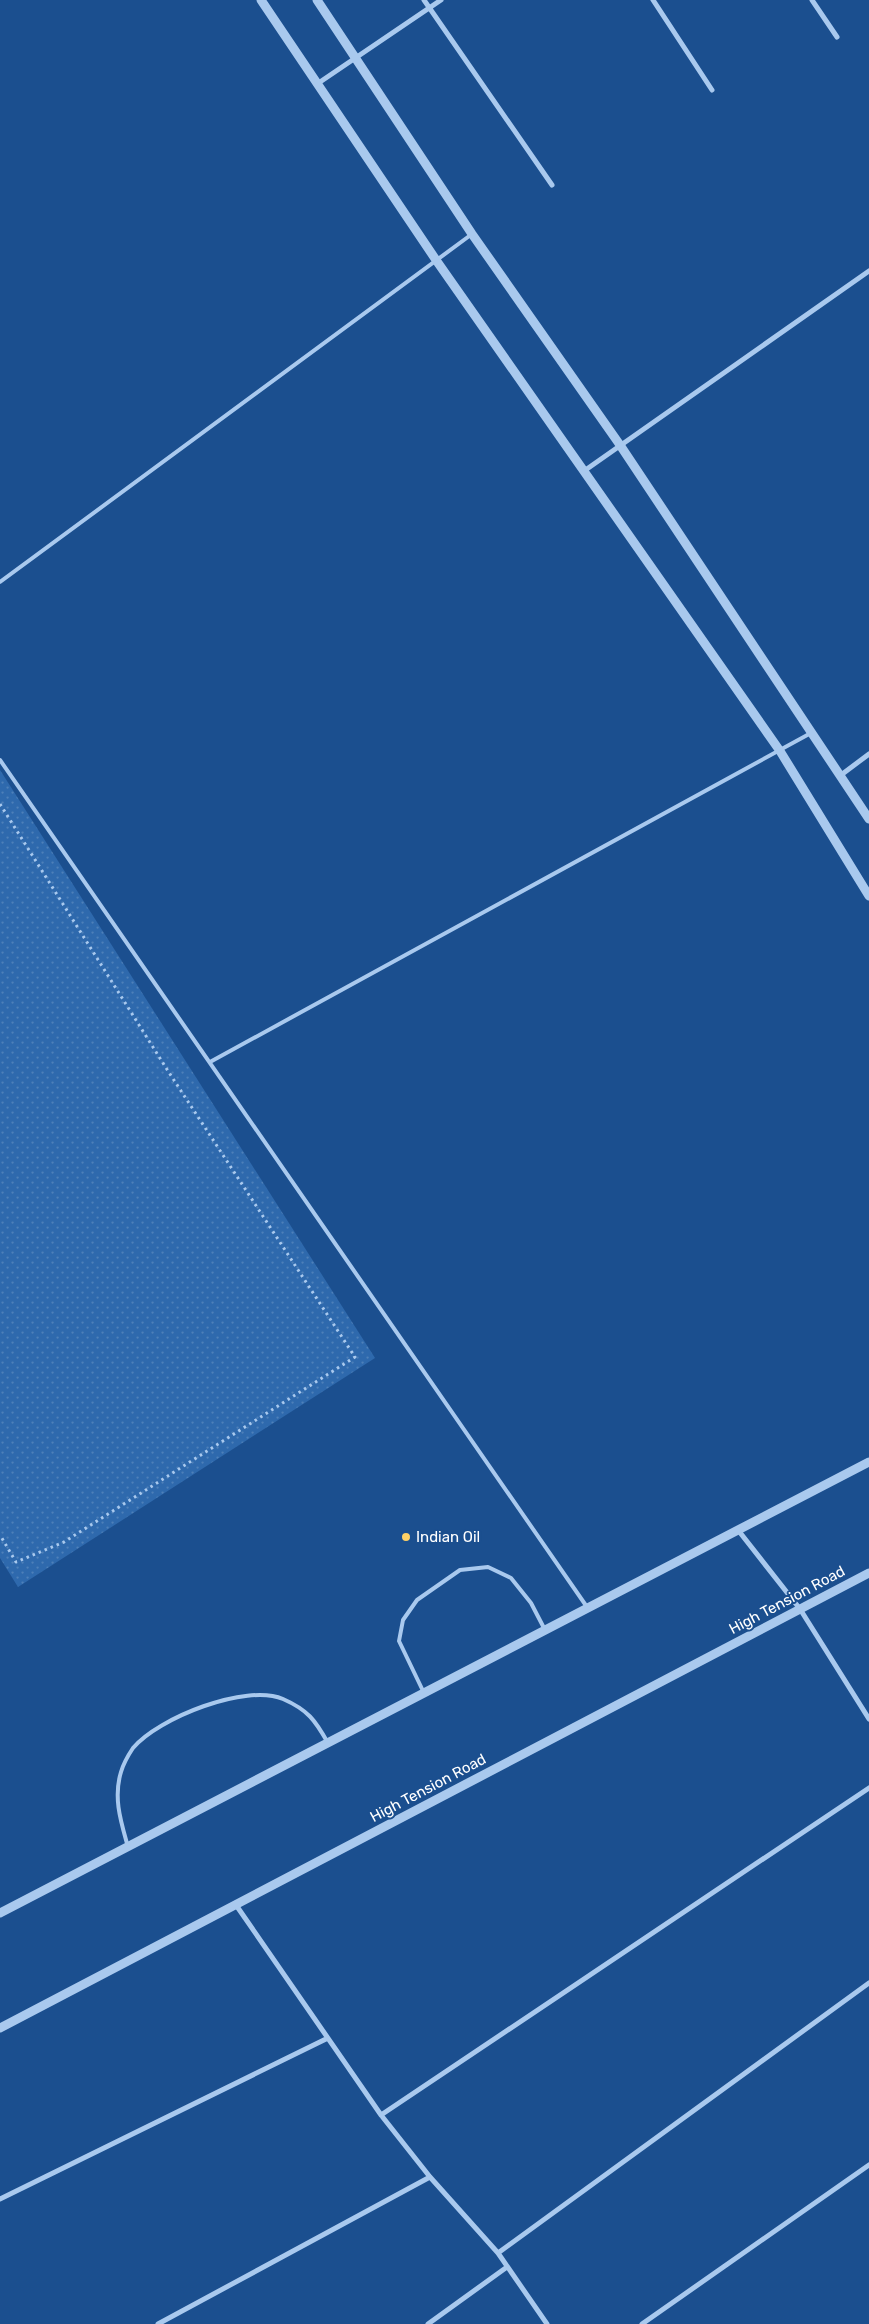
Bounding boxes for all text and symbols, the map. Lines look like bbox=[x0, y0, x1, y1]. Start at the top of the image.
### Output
place label: Indian Oil bbox=[416, 1528, 480, 1546]
marker: Indian Oil bbox=[400, 1531, 412, 1543]
street label: High Tension Road bbox=[726, 1562, 848, 1638]
street label: High Tension Road bbox=[367, 1750, 489, 1826]

